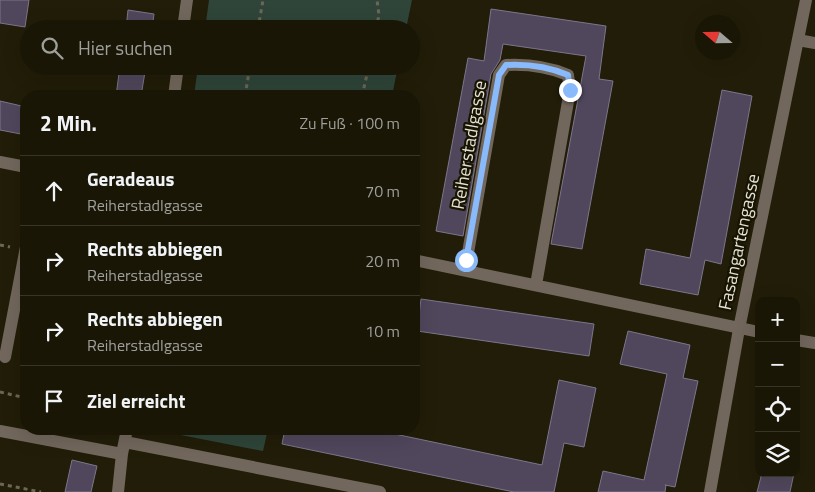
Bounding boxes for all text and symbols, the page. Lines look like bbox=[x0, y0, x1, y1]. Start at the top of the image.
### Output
north arrow bbox=[695, 15, 740, 60]
search box bbox=[20, 20, 420, 75]
text: Hier suchen bbox=[78, 33, 173, 62]
icon: search bbox=[38, 34, 66, 62]
street label: Reiherstadlgasse bbox=[444, 78, 493, 211]
route end bbox=[559, 79, 582, 102]
text: 2 Min. bbox=[40, 107, 97, 139]
text: Zu Fuß · 100 m bbox=[299, 111, 400, 135]
text: Geradeaus bbox=[87, 164, 174, 193]
street label: Fasangartengasse bbox=[711, 171, 766, 313]
icon: ahead bbox=[40, 177, 68, 205]
text: 70 m bbox=[365, 179, 400, 203]
text: Reiherstadlgasse bbox=[87, 193, 203, 217]
text: Rechts abbiegen bbox=[87, 234, 223, 263]
icon: right bbox=[40, 247, 68, 275]
text: 20 m bbox=[365, 249, 400, 273]
route start bbox=[455, 249, 478, 272]
text: Reiherstadlgasse bbox=[87, 263, 203, 287]
map controls bbox=[755, 297, 800, 477]
button: + bbox=[755, 297, 800, 342]
text: Rechts abbiegen bbox=[87, 304, 223, 333]
icon: right bbox=[40, 317, 68, 345]
text: 10 m bbox=[365, 319, 400, 343]
text: Reiherstadlgasse bbox=[87, 333, 203, 357]
button: − bbox=[755, 342, 800, 387]
text: Ziel erreicht bbox=[87, 386, 185, 415]
icon: arrive bbox=[40, 387, 68, 415]
button: locate bbox=[755, 387, 800, 432]
button: layers bbox=[755, 432, 800, 477]

